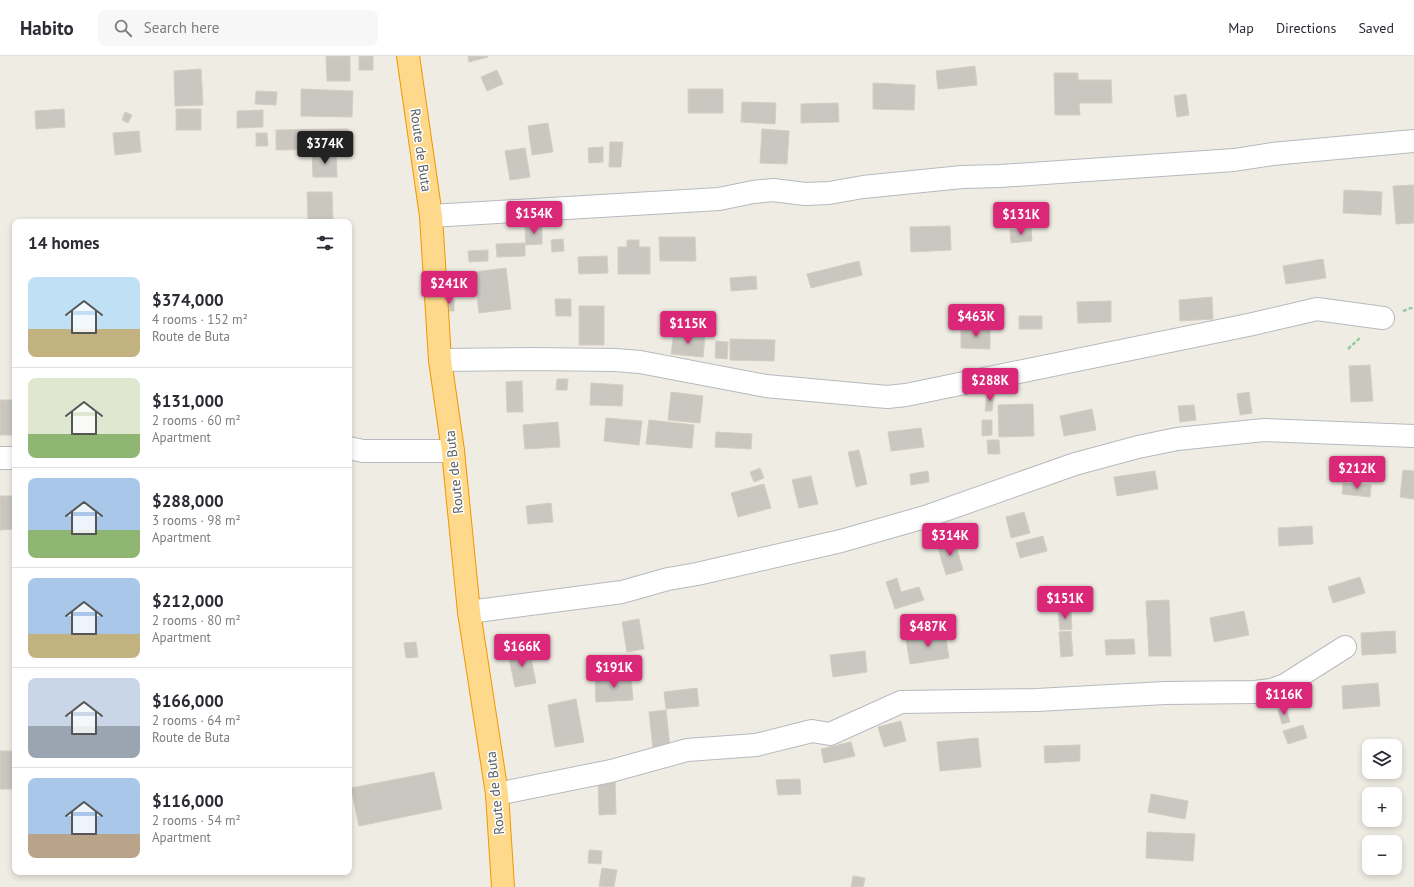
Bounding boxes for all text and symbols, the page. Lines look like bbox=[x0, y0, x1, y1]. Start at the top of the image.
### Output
search box bbox=[98, 10, 378, 46]
text: Habito bbox=[20, 16, 74, 40]
icon: search bbox=[112, 17, 134, 39]
text: Search here bbox=[144, 18, 219, 37]
text: Map bbox=[1228, 19, 1254, 37]
text: Directions bbox=[1276, 19, 1336, 37]
text: Saved bbox=[1358, 19, 1394, 37]
street label: Route de Buta bbox=[406, 107, 436, 193]
pin: $374K bbox=[297, 131, 353, 165]
text: $374K bbox=[306, 135, 344, 152]
pin: $154K bbox=[506, 201, 562, 235]
pin: $131K bbox=[993, 202, 1049, 236]
text: $154K bbox=[515, 205, 553, 222]
text: $131K bbox=[1002, 206, 1040, 223]
text: 14 homes bbox=[28, 232, 99, 254]
icon: filters bbox=[314, 232, 336, 254]
pin: $241K bbox=[421, 271, 477, 305]
text: $241K bbox=[430, 275, 468, 292]
text: $374,000 bbox=[152, 289, 224, 311]
icon: home bbox=[60, 293, 108, 341]
pin: $463K bbox=[948, 304, 1004, 338]
text: $463K bbox=[957, 308, 995, 325]
text: 4 rooms · 152 m² bbox=[152, 311, 248, 328]
pin: $115K bbox=[660, 311, 716, 345]
text: $115K bbox=[669, 315, 707, 332]
text: Route de Buta bbox=[152, 328, 230, 345]
pin: $288K bbox=[962, 368, 1018, 402]
text: $288K bbox=[971, 372, 1009, 389]
text: $131,000 bbox=[152, 390, 224, 412]
icon: home bbox=[60, 394, 108, 442]
text: 2 rooms · 60 m² bbox=[152, 412, 241, 429]
text: Apartment bbox=[152, 429, 211, 446]
street label: Route de Buta bbox=[441, 429, 467, 515]
pin: $212K bbox=[1329, 456, 1385, 490]
text: $212K bbox=[1338, 460, 1376, 477]
text: $288,000 bbox=[152, 490, 224, 512]
icon: home bbox=[60, 494, 108, 542]
text: 3 rooms · 98 m² bbox=[152, 512, 241, 529]
pin: $314K bbox=[922, 523, 978, 557]
text: $314K bbox=[931, 527, 969, 544]
text: Apartment bbox=[152, 529, 211, 546]
pin: $151K bbox=[1037, 586, 1093, 620]
text: $212,000 bbox=[152, 590, 224, 612]
text: $151K bbox=[1046, 590, 1084, 607]
icon: home bbox=[60, 594, 108, 642]
text: 2 rooms · 80 m² bbox=[152, 612, 241, 629]
pin: $487K bbox=[900, 614, 956, 648]
text: $487K bbox=[909, 618, 947, 635]
text: Apartment bbox=[152, 629, 211, 646]
pin: $166K bbox=[494, 634, 550, 668]
text: $166K bbox=[503, 638, 541, 655]
pin: $191K bbox=[586, 655, 642, 689]
text: $191K bbox=[595, 659, 633, 676]
pin: $116K bbox=[1256, 682, 1312, 716]
text: $116K bbox=[1265, 686, 1303, 703]
text: $166,000 bbox=[152, 690, 224, 712]
icon: home bbox=[60, 694, 108, 742]
text: 2 rooms · 64 m² bbox=[152, 712, 241, 729]
text: Route de Buta bbox=[152, 729, 230, 746]
map controls bbox=[1362, 739, 1402, 875]
button: layers bbox=[1362, 739, 1402, 779]
street label: Route de Buta bbox=[482, 750, 508, 836]
button: + bbox=[1362, 787, 1402, 827]
text: $116,000 bbox=[152, 790, 224, 812]
icon: home bbox=[60, 794, 108, 842]
text: 2 rooms · 54 m² bbox=[152, 812, 241, 829]
text: Apartment bbox=[152, 829, 211, 846]
button: − bbox=[1362, 835, 1402, 875]

